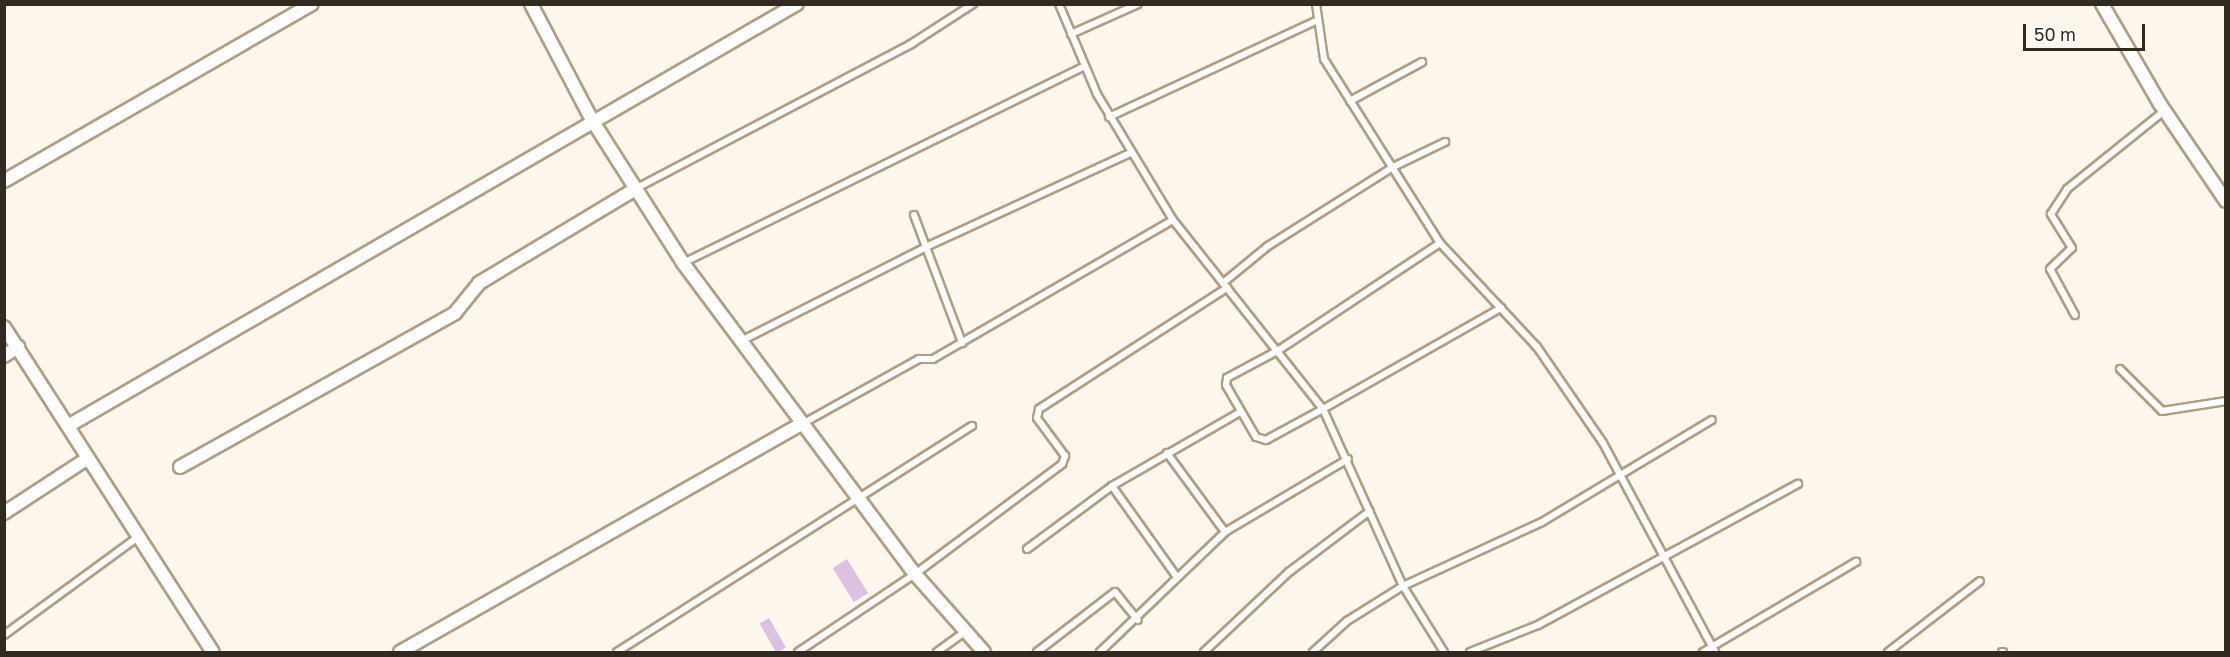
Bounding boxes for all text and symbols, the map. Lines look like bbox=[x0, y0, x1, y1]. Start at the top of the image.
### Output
scale bar bbox=[2026, 12, 2148, 50]
text: 50 m bbox=[2034, 23, 2076, 45]

